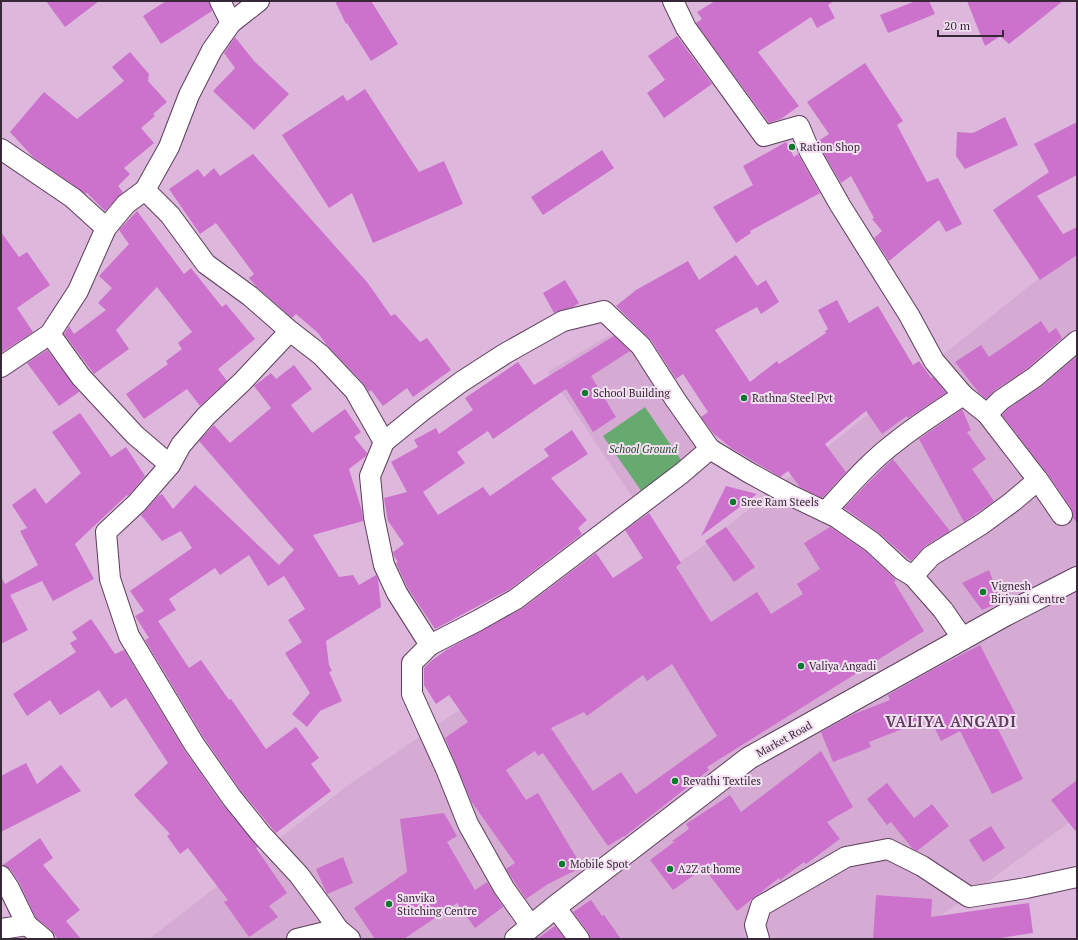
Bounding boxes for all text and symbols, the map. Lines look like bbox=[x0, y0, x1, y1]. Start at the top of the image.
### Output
scale bar bbox=[938, 12, 1003, 38]
text: 20 m bbox=[944, 18, 971, 33]
place label: Ration Shop bbox=[800, 140, 860, 154]
marker: Ration Shop bbox=[787, 142, 797, 152]
place label: School Building bbox=[593, 386, 670, 400]
marker: School Building bbox=[580, 388, 590, 398]
place label: Rathna Steel Pvt bbox=[752, 391, 833, 405]
marker: Rathna Steel Pvt bbox=[739, 393, 749, 403]
park label: School Ground bbox=[609, 442, 677, 456]
place label: Sree Ram Steels bbox=[741, 495, 819, 509]
marker: Sree Ram Steels bbox=[728, 497, 738, 507]
place label: Vignesh Biriyani Centre bbox=[991, 579, 1065, 606]
marker: Vignesh Biriyani Centre bbox=[978, 587, 988, 597]
place label: Valiya Angadi bbox=[809, 659, 876, 673]
marker: Valiya Angadi bbox=[796, 661, 806, 671]
district label: VALIYA ANGADI bbox=[885, 711, 1017, 731]
street label: Market Road bbox=[754, 718, 814, 760]
place label: Revathi Textiles bbox=[683, 774, 761, 788]
marker: Revathi Textiles bbox=[670, 776, 680, 786]
place label: Mobile Spot bbox=[570, 857, 629, 871]
marker: Mobile Spot bbox=[557, 859, 567, 869]
place label: A2Z at home bbox=[678, 862, 741, 876]
marker: A2Z at home bbox=[665, 864, 675, 874]
place label: Sanvika Stitching Centre bbox=[397, 891, 477, 918]
marker: Sanvika Stitching Centre bbox=[384, 899, 394, 909]

